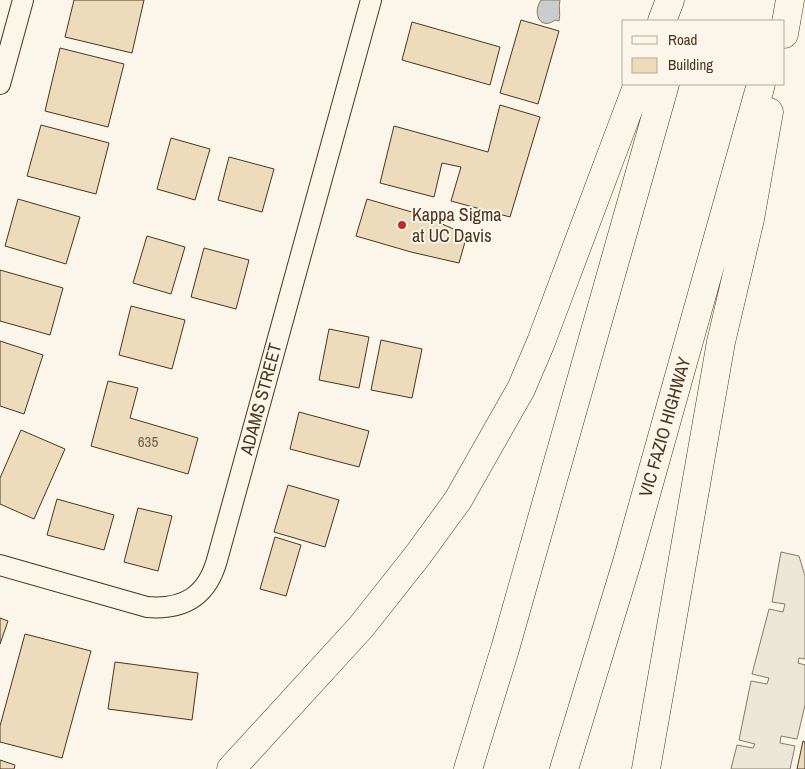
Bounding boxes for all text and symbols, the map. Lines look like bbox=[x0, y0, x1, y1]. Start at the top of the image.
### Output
legend bbox=[622, 20, 785, 85]
text: Road bbox=[668, 29, 697, 50]
text: Building bbox=[668, 54, 713, 75]
place label: Kappa Sigma at UC Davis bbox=[412, 202, 501, 248]
marker: Kappa Sigma at UC Davis bbox=[396, 219, 408, 231]
street label: ADAMS STREET bbox=[233, 340, 287, 459]
street label: VIC FAZIO HIGHWAY bbox=[633, 354, 696, 500]
house number: 635 bbox=[138, 431, 158, 452]

